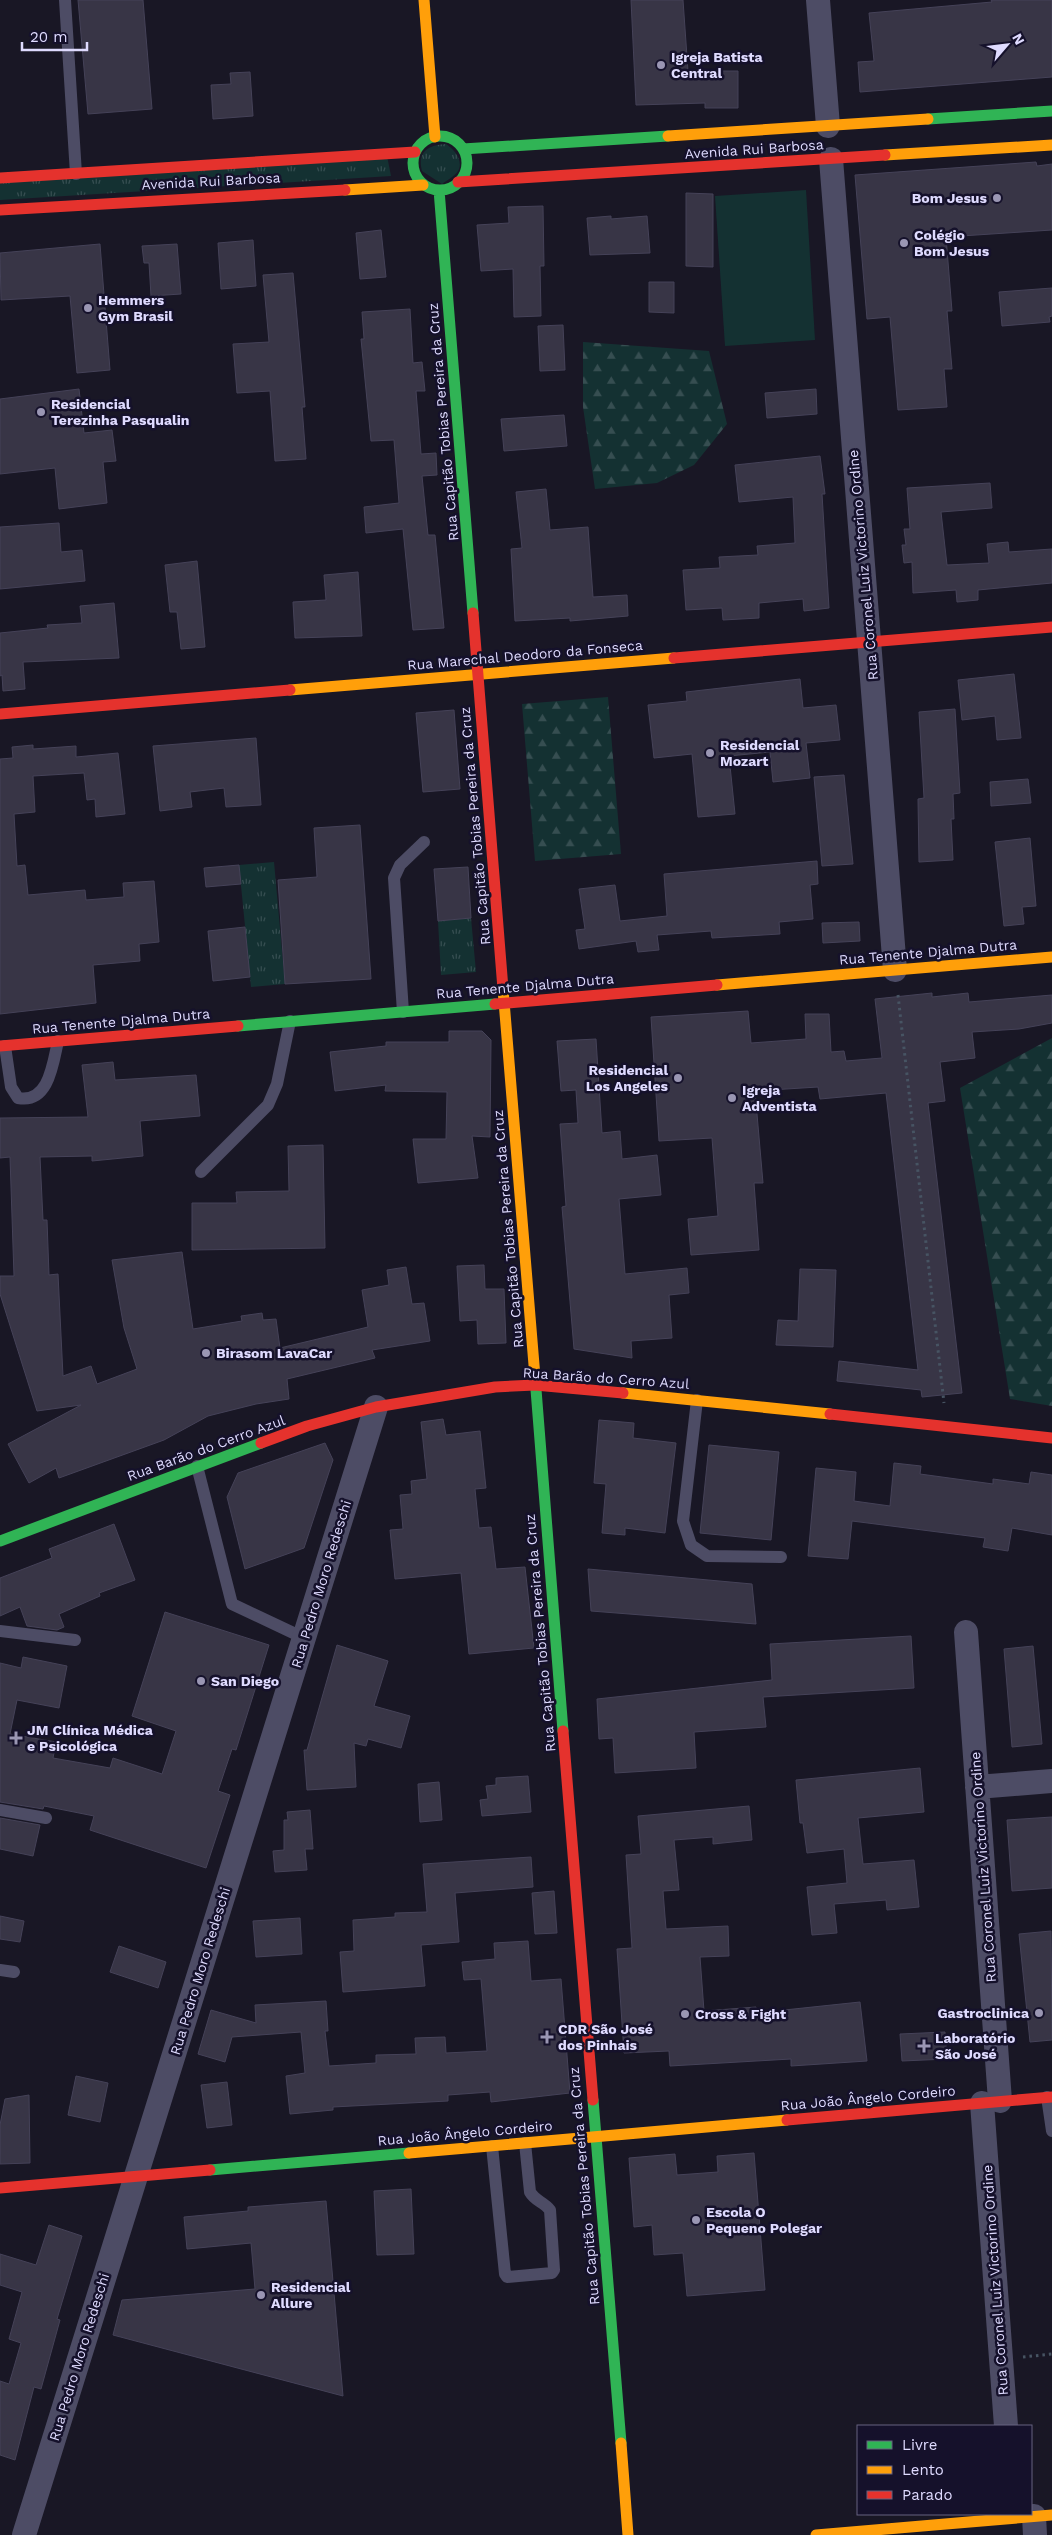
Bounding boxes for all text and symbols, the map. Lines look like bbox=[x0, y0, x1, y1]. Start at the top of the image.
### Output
scale bar bbox=[22, 20, 88, 52]
north arrow bbox=[982, 20, 1032, 70]
text: 20 m bbox=[30, 28, 68, 46]
text: N bbox=[1009, 31, 1028, 47]
place label: Igreja Batista Central bbox=[671, 49, 764, 81]
marker: Igreja Batista Central bbox=[655, 59, 667, 71]
street label: Avenida Rui Barbosa bbox=[684, 136, 824, 162]
street label: Avenida Rui Barbosa bbox=[141, 169, 281, 193]
place label: Bom Jesus bbox=[912, 190, 988, 206]
marker: Bom Jesus bbox=[991, 192, 1003, 204]
place label: Colégio Bom Jesus bbox=[914, 227, 990, 259]
marker: Colégio Bom Jesus bbox=[898, 237, 910, 249]
place label: Hemmers Gym Brasil bbox=[98, 292, 173, 324]
marker: Hemmers Gym Brasil bbox=[82, 302, 94, 314]
street label: Rua Capitão Tobias Pereira da Cruz bbox=[425, 302, 461, 542]
place label: Residencial Terezinha Pasqualin bbox=[51, 396, 189, 428]
marker: Residencial Terezinha Pasqualin bbox=[35, 406, 47, 418]
street label: Rua Coronel Luiz Victorino Ordine bbox=[845, 449, 881, 681]
street label: Rua Marechal Deodoro da Fonseca bbox=[407, 637, 643, 673]
street label: Rua Capitão Tobias Pereira da Cruz bbox=[457, 706, 493, 946]
place label: Residencial Mozart bbox=[720, 737, 800, 769]
marker: Residencial Mozart bbox=[704, 747, 716, 759]
street label: Rua Tenente Djalma Dutra bbox=[838, 936, 1018, 968]
street label: Rua Tenente Djalma Dutra bbox=[435, 970, 615, 1002]
street label: Rua Tenente Djalma Dutra bbox=[31, 1005, 211, 1037]
place label: Residencial Los Angeles bbox=[586, 1062, 669, 1094]
marker: Residencial Los Angeles bbox=[672, 1072, 684, 1084]
place label: Igreja Adventista bbox=[742, 1082, 817, 1114]
marker: Igreja Adventista bbox=[726, 1092, 738, 1104]
street label: Rua Capitão Tobias Pereira da Cruz bbox=[490, 1109, 526, 1349]
place label: Birasom LavaCar bbox=[216, 1345, 332, 1361]
marker: Birasom LavaCar bbox=[200, 1347, 212, 1359]
street label: Rua Barão do Cerro Azul bbox=[522, 1364, 691, 1392]
street label: Rua Barão do Cerro Azul bbox=[125, 1412, 288, 1484]
street label: Rua Pedro Moro Redeschi bbox=[288, 1498, 354, 1670]
street label: Rua Capitão Tobias Pereira da Cruz bbox=[522, 1513, 558, 1753]
place label: San Diego bbox=[211, 1673, 279, 1689]
marker: San Diego bbox=[195, 1675, 207, 1687]
place label: JM Clínica Médica e Psicológica bbox=[27, 1722, 154, 1754]
marker: JM Clínica Médica e Psicológica bbox=[9, 1731, 23, 1745]
street label: Rua Coronel Luiz Victorino Ordine bbox=[967, 1751, 999, 1983]
street label: Rua Pedro Moro Redeschi bbox=[167, 1885, 233, 2057]
place label: Gastroclinica bbox=[937, 2005, 1030, 2021]
place label: Cross & Fight bbox=[695, 2006, 786, 2022]
marker: Gastroclinica bbox=[1033, 2007, 1045, 2019]
marker: Cross & Fight bbox=[679, 2008, 691, 2020]
place label: CDR São José dos Pinhais bbox=[558, 2021, 653, 2053]
marker: CDR São José dos Pinhais bbox=[540, 2030, 554, 2044]
place label: Laboratório São José bbox=[935, 2030, 1015, 2062]
marker: Laboratório São José bbox=[917, 2039, 931, 2053]
street label: Rua Capitão Tobias Pereira da Cruz bbox=[566, 2066, 602, 2306]
street label: Rua João Ângelo Cordeiro bbox=[780, 2082, 956, 2114]
street label: Rua João Ângelo Cordeiro bbox=[377, 2117, 553, 2149]
street label: Rua Coronel Luiz Victorino Ordine bbox=[979, 2164, 1011, 2396]
place label: Escola O Pequeno Polegar bbox=[706, 2204, 822, 2236]
marker: Escola O Pequeno Polegar bbox=[690, 2214, 702, 2226]
street label: Rua Pedro Moro Redeschi bbox=[46, 2271, 112, 2443]
place label: Residencial Allure bbox=[271, 2279, 351, 2311]
marker: Residencial Allure bbox=[255, 2289, 267, 2301]
legend bbox=[857, 2425, 1032, 2515]
text: Livre bbox=[902, 2436, 937, 2454]
text: Lento bbox=[902, 2461, 944, 2479]
text: Parado bbox=[902, 2486, 952, 2504]

